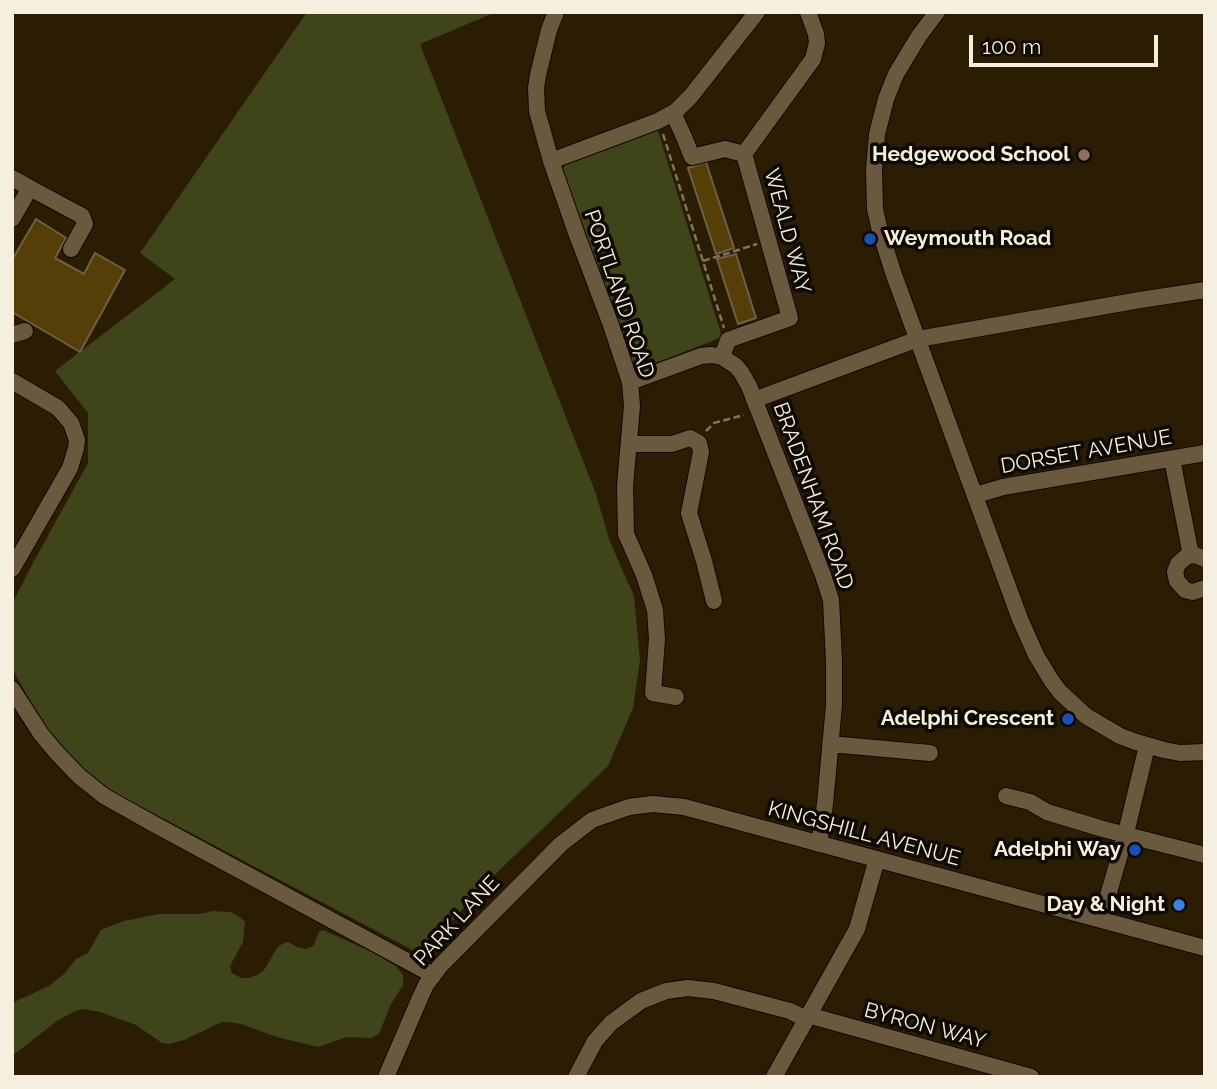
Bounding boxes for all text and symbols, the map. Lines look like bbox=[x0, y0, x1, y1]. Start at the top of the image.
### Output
scale bar bbox=[972, 21, 1161, 65]
text: 100 m bbox=[982, 34, 1041, 59]
place label: Hedgewood School bbox=[872, 142, 1070, 168]
marker: Hedgewood School bbox=[1076, 147, 1092, 163]
street label: WEALD WAY bbox=[758, 166, 816, 296]
street label: PORTLAND ROAD bbox=[578, 207, 660, 381]
place label: Weymouth Road bbox=[884, 226, 1051, 252]
marker: Weymouth Road bbox=[862, 231, 878, 247]
street label: BRADENHAM ROAD bbox=[767, 399, 859, 593]
street label: DORSET AVENUE bbox=[999, 425, 1173, 479]
place label: Adelphi Crescent bbox=[881, 706, 1054, 732]
marker: Adelphi Crescent bbox=[1060, 711, 1076, 727]
street label: KINGSHILL AVENUE bbox=[765, 796, 963, 872]
place label: Adelphi Way bbox=[994, 837, 1121, 863]
marker: Adelphi Way bbox=[1127, 842, 1143, 858]
street label: PARK LANE bbox=[409, 871, 505, 971]
place label: Day & Night bbox=[1047, 892, 1165, 918]
marker: Day & Night bbox=[1171, 897, 1187, 913]
street label: BYRON WAY bbox=[861, 998, 989, 1054]

